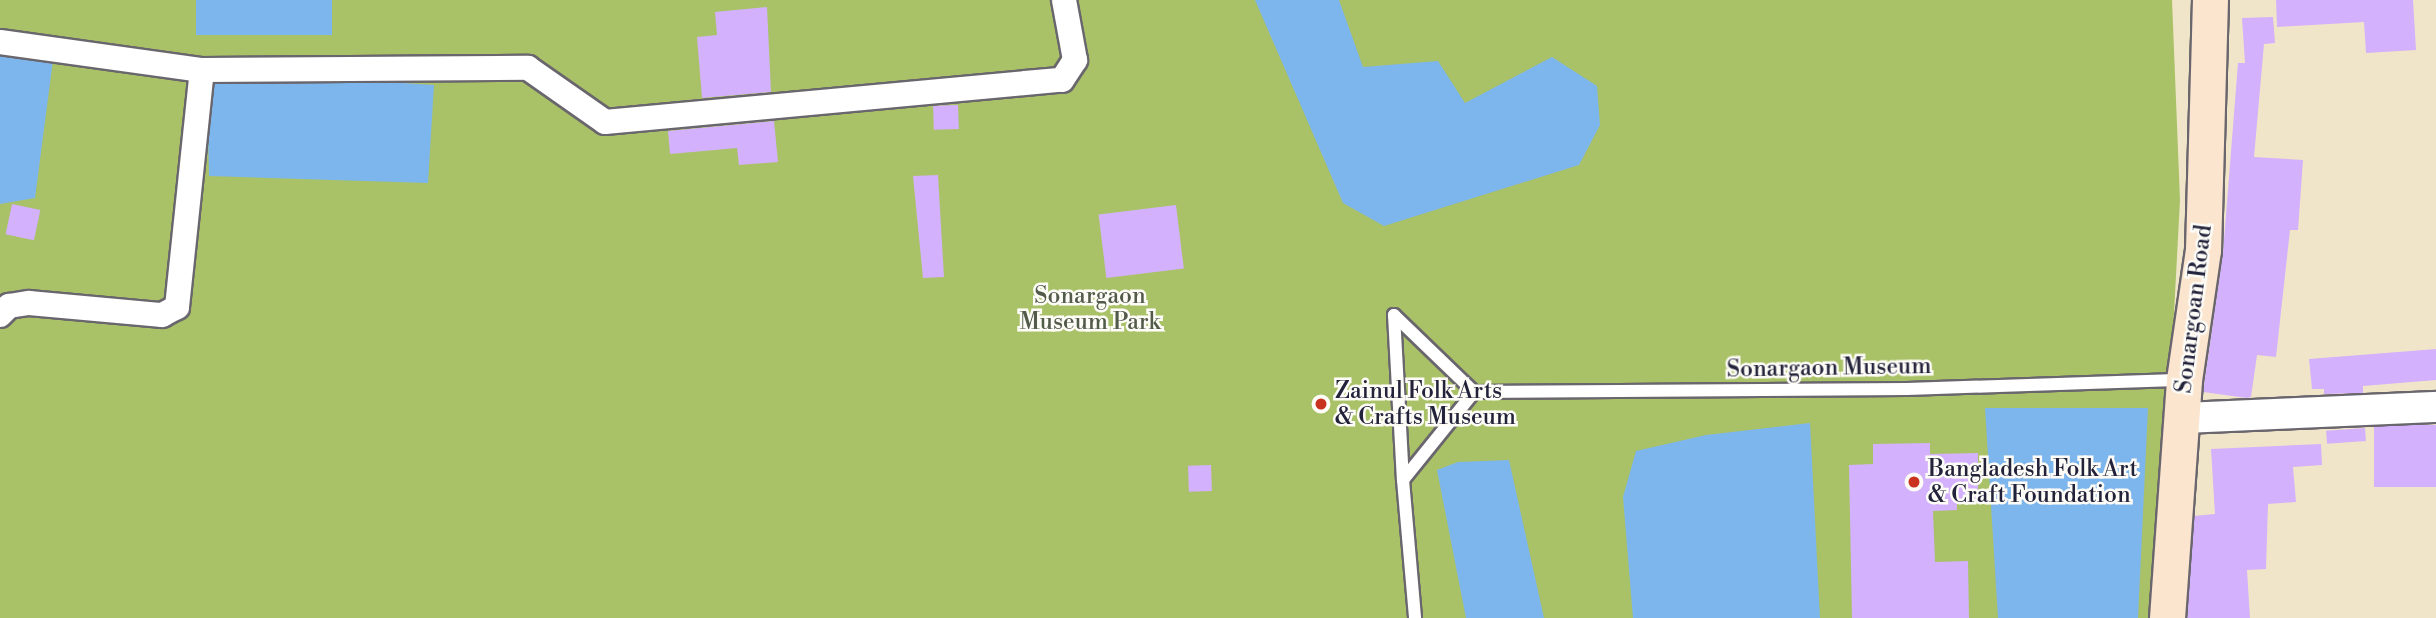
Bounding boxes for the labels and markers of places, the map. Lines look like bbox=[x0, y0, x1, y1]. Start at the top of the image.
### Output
place label: Zainul Folk Arts & Crafts Museum bbox=[1335, 377, 1516, 431]
marker: Zainul Folk Arts & Crafts Museum bbox=[1313, 396, 1329, 412]
place label: Bangladesh Folk Art & Craft Foundation bbox=[1928, 455, 2138, 509]
marker: Bangladesh Folk Art & Craft Foundation bbox=[1906, 474, 1922, 490]

